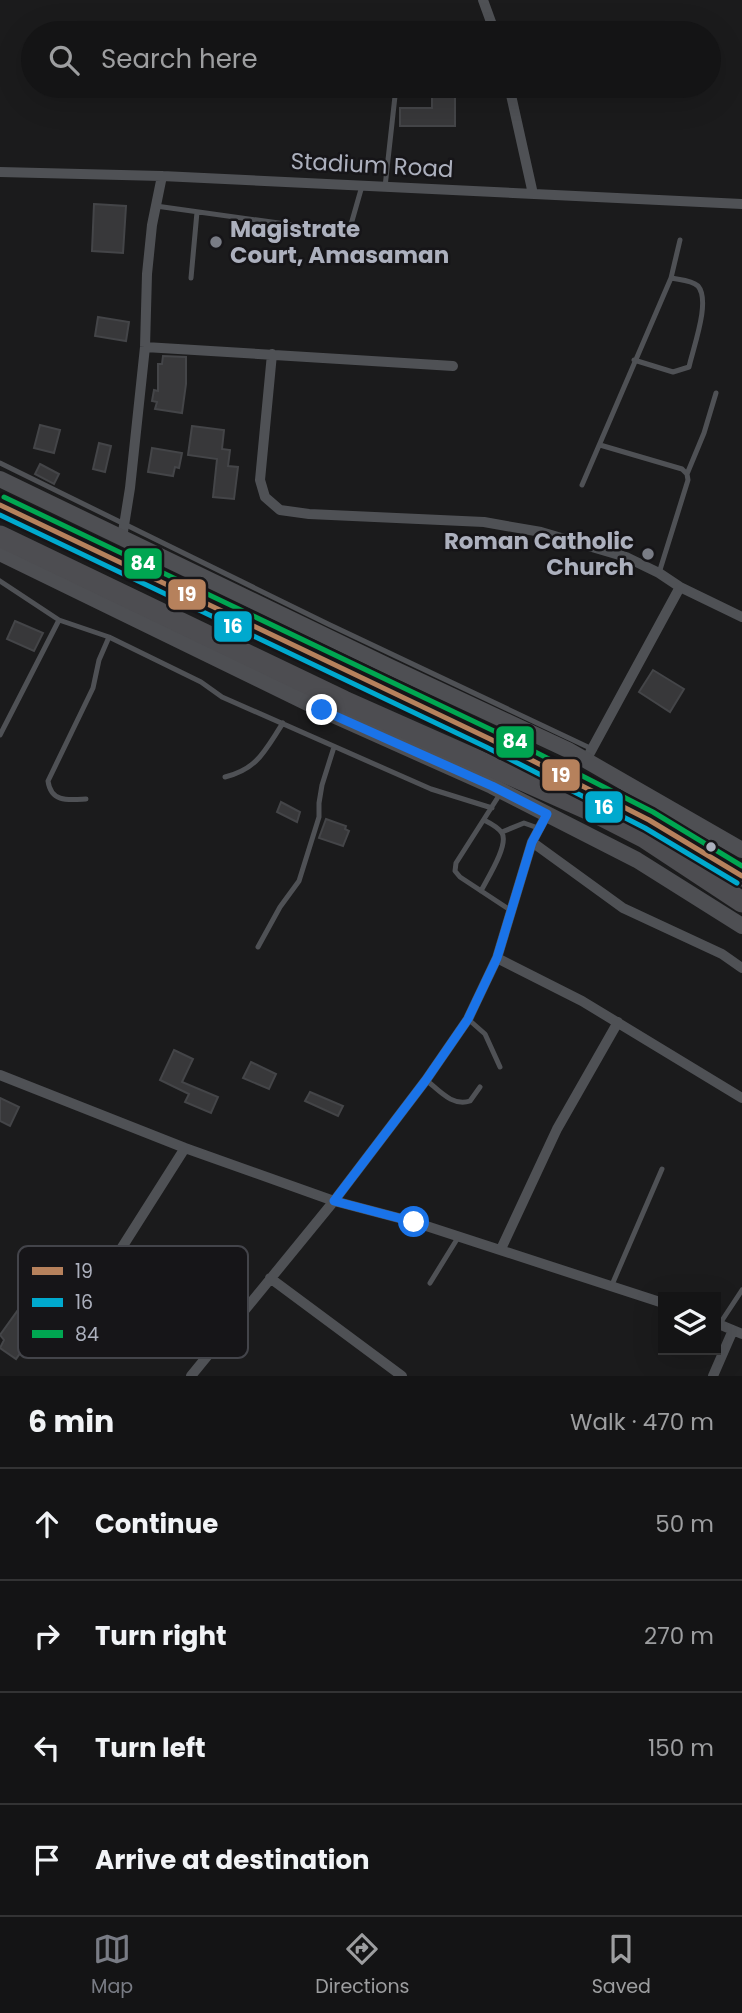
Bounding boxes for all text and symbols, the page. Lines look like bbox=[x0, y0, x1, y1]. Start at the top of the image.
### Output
search box bbox=[21, 21, 721, 98]
icon: search bbox=[45, 41, 83, 79]
text: Search here bbox=[101, 41, 258, 77]
street label: Stadium Road bbox=[290, 145, 454, 185]
place label: Magistrate Court, Amasaman bbox=[230, 213, 449, 271]
marker: Magistrate Court, Amasaman bbox=[208, 234, 224, 250]
place label: Roman Catholic Church bbox=[444, 525, 634, 583]
marker: Roman Catholic Church bbox=[640, 546, 656, 562]
line badge: 84 bbox=[123, 547, 163, 580]
text: 84 bbox=[130, 550, 156, 577]
line badge: 19 bbox=[167, 578, 207, 611]
text: 19 bbox=[178, 581, 196, 608]
line badge: 16 bbox=[213, 610, 253, 643]
text: 16 bbox=[223, 613, 243, 640]
route end bbox=[306, 694, 337, 725]
line badge: 84 bbox=[495, 725, 535, 759]
text: 84 bbox=[502, 728, 528, 755]
line badge: 19 bbox=[541, 758, 581, 792]
text: 19 bbox=[552, 762, 570, 789]
line badge: 16 bbox=[584, 790, 624, 824]
text: 16 bbox=[594, 794, 614, 821]
unlabelled marker bbox=[704, 840, 718, 854]
route start bbox=[398, 1206, 429, 1237]
legend bbox=[18, 1246, 248, 1358]
text: 19 bbox=[75, 1258, 93, 1285]
text: 16 bbox=[75, 1289, 93, 1316]
map controls bbox=[658, 1292, 721, 1355]
button: layers bbox=[658, 1292, 721, 1355]
text: 84 bbox=[75, 1321, 99, 1348]
text: 6 min bbox=[28, 1400, 114, 1443]
text: Walk · 470 m bbox=[570, 1406, 714, 1438]
icon: ahead bbox=[28, 1505, 66, 1543]
text: Continue bbox=[95, 1506, 218, 1542]
text: 50 m bbox=[655, 1508, 714, 1540]
icon: right bbox=[28, 1617, 66, 1655]
text: Turn right bbox=[95, 1618, 227, 1654]
text: 270 m bbox=[644, 1620, 714, 1652]
icon: left bbox=[28, 1729, 66, 1767]
text: Turn left bbox=[95, 1730, 206, 1766]
text: 150 m bbox=[648, 1732, 714, 1764]
icon: arrive bbox=[28, 1841, 66, 1879]
text: Arrive at destination bbox=[95, 1842, 370, 1878]
tab: Map bbox=[91, 1930, 133, 2001]
tab: Directions bbox=[315, 1930, 410, 2001]
tab: Saved bbox=[592, 1930, 651, 2001]

